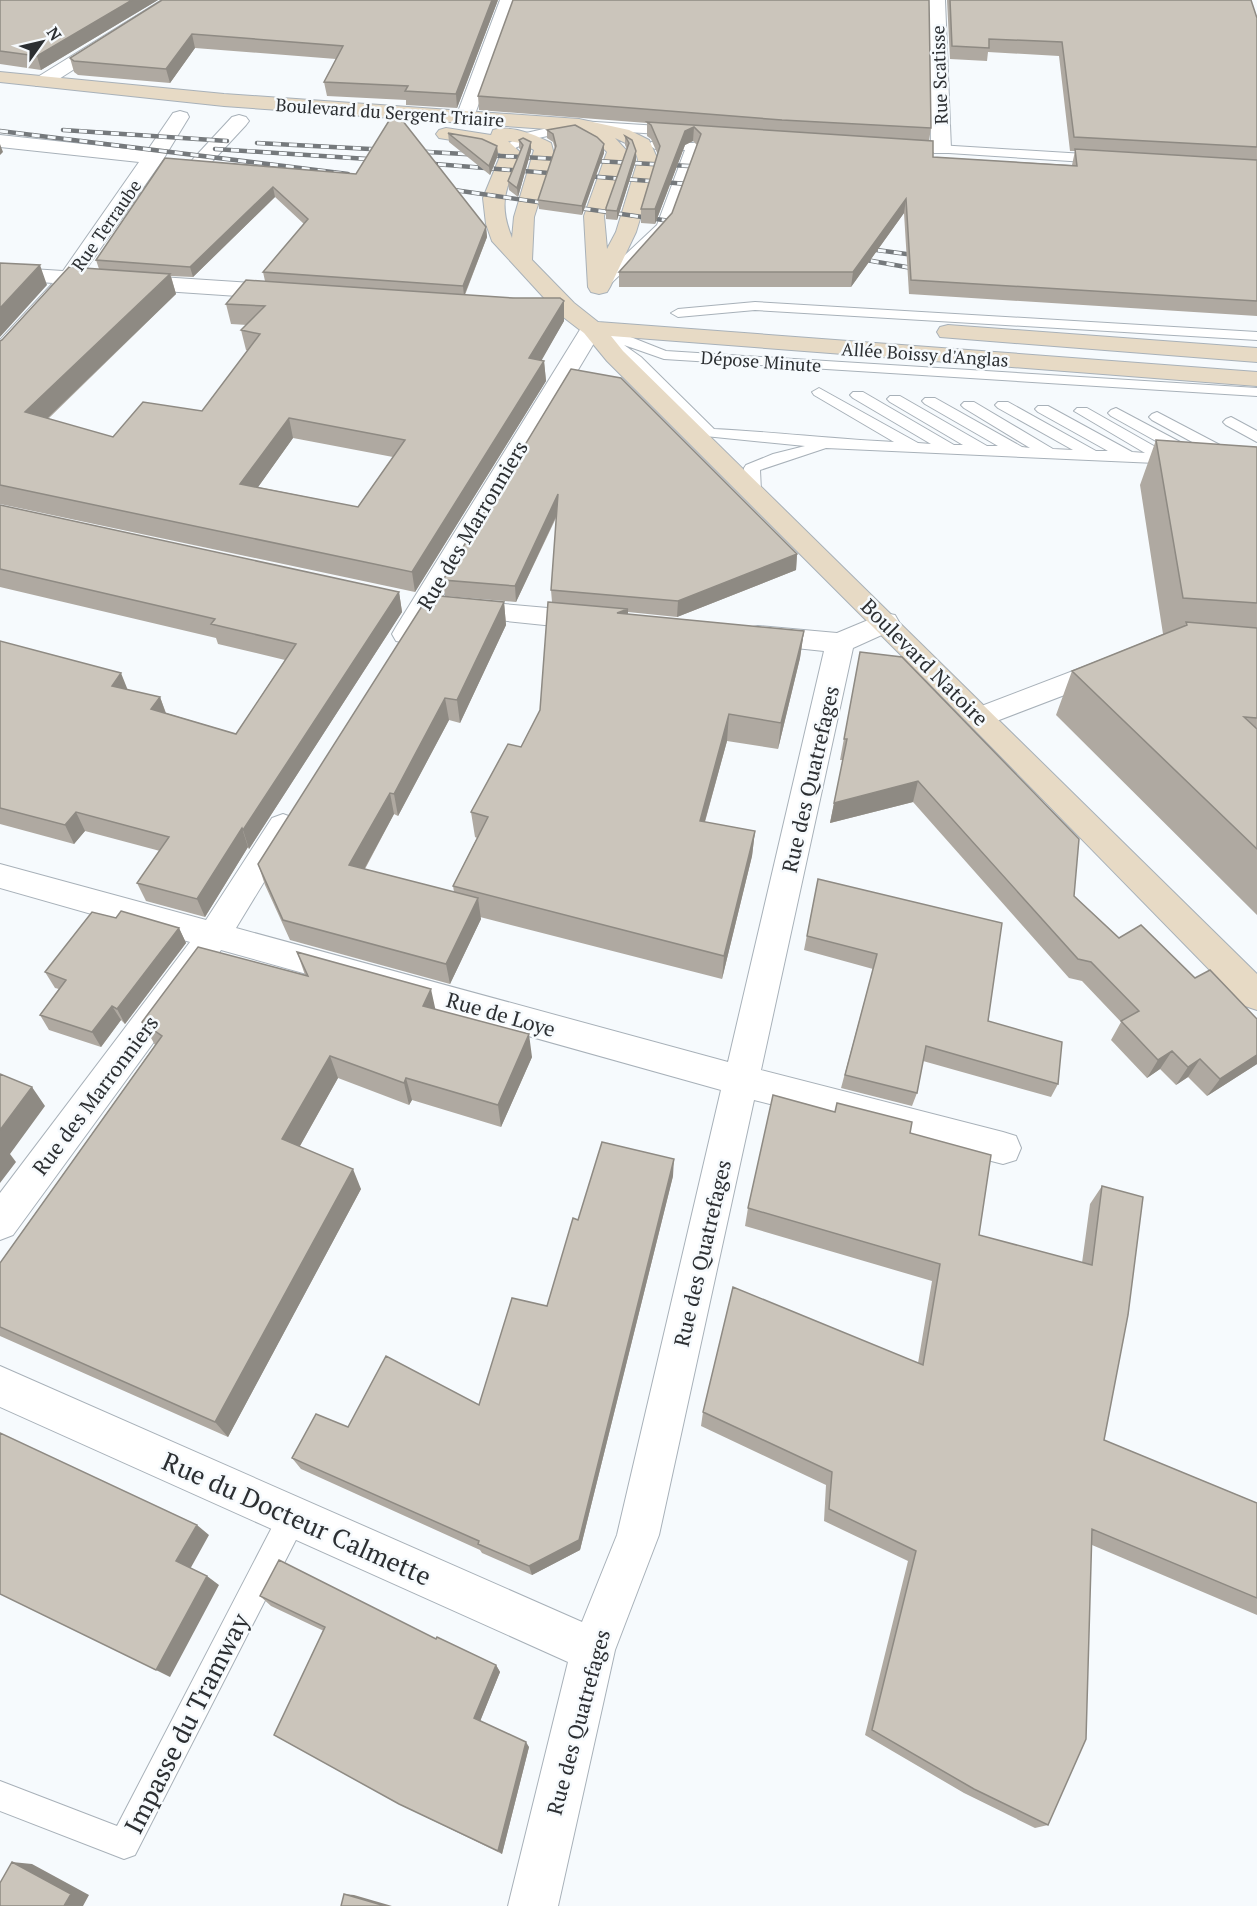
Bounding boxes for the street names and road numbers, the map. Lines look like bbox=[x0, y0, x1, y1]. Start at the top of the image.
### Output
street label: Rue Scatisse bbox=[925, 25, 953, 125]
street label: Boulevard du Sergent Triaire bbox=[275, 92, 505, 132]
street label: Rue Terraube bbox=[66, 175, 146, 275]
street label: Allée Boissy d'Anglas bbox=[841, 336, 1009, 372]
street label: Dépose Minute bbox=[700, 345, 822, 377]
street label: Rue des Marronniers bbox=[410, 435, 534, 615]
street label: Boulevard Natoire bbox=[855, 592, 995, 732]
street label: Rue des Quatrefages bbox=[775, 683, 845, 875]
street label: Rue de Loye bbox=[443, 985, 559, 1043]
street label: Rue des Marronniers bbox=[26, 1009, 164, 1181]
street label: Rue des Quatrefages bbox=[667, 1157, 737, 1349]
street label: Rue du Docteur Calmette bbox=[157, 1443, 437, 1593]
street label: Impasse du Tramway bbox=[116, 1606, 257, 1839]
street label: Rue des Quatrefages bbox=[540, 1626, 616, 1818]

